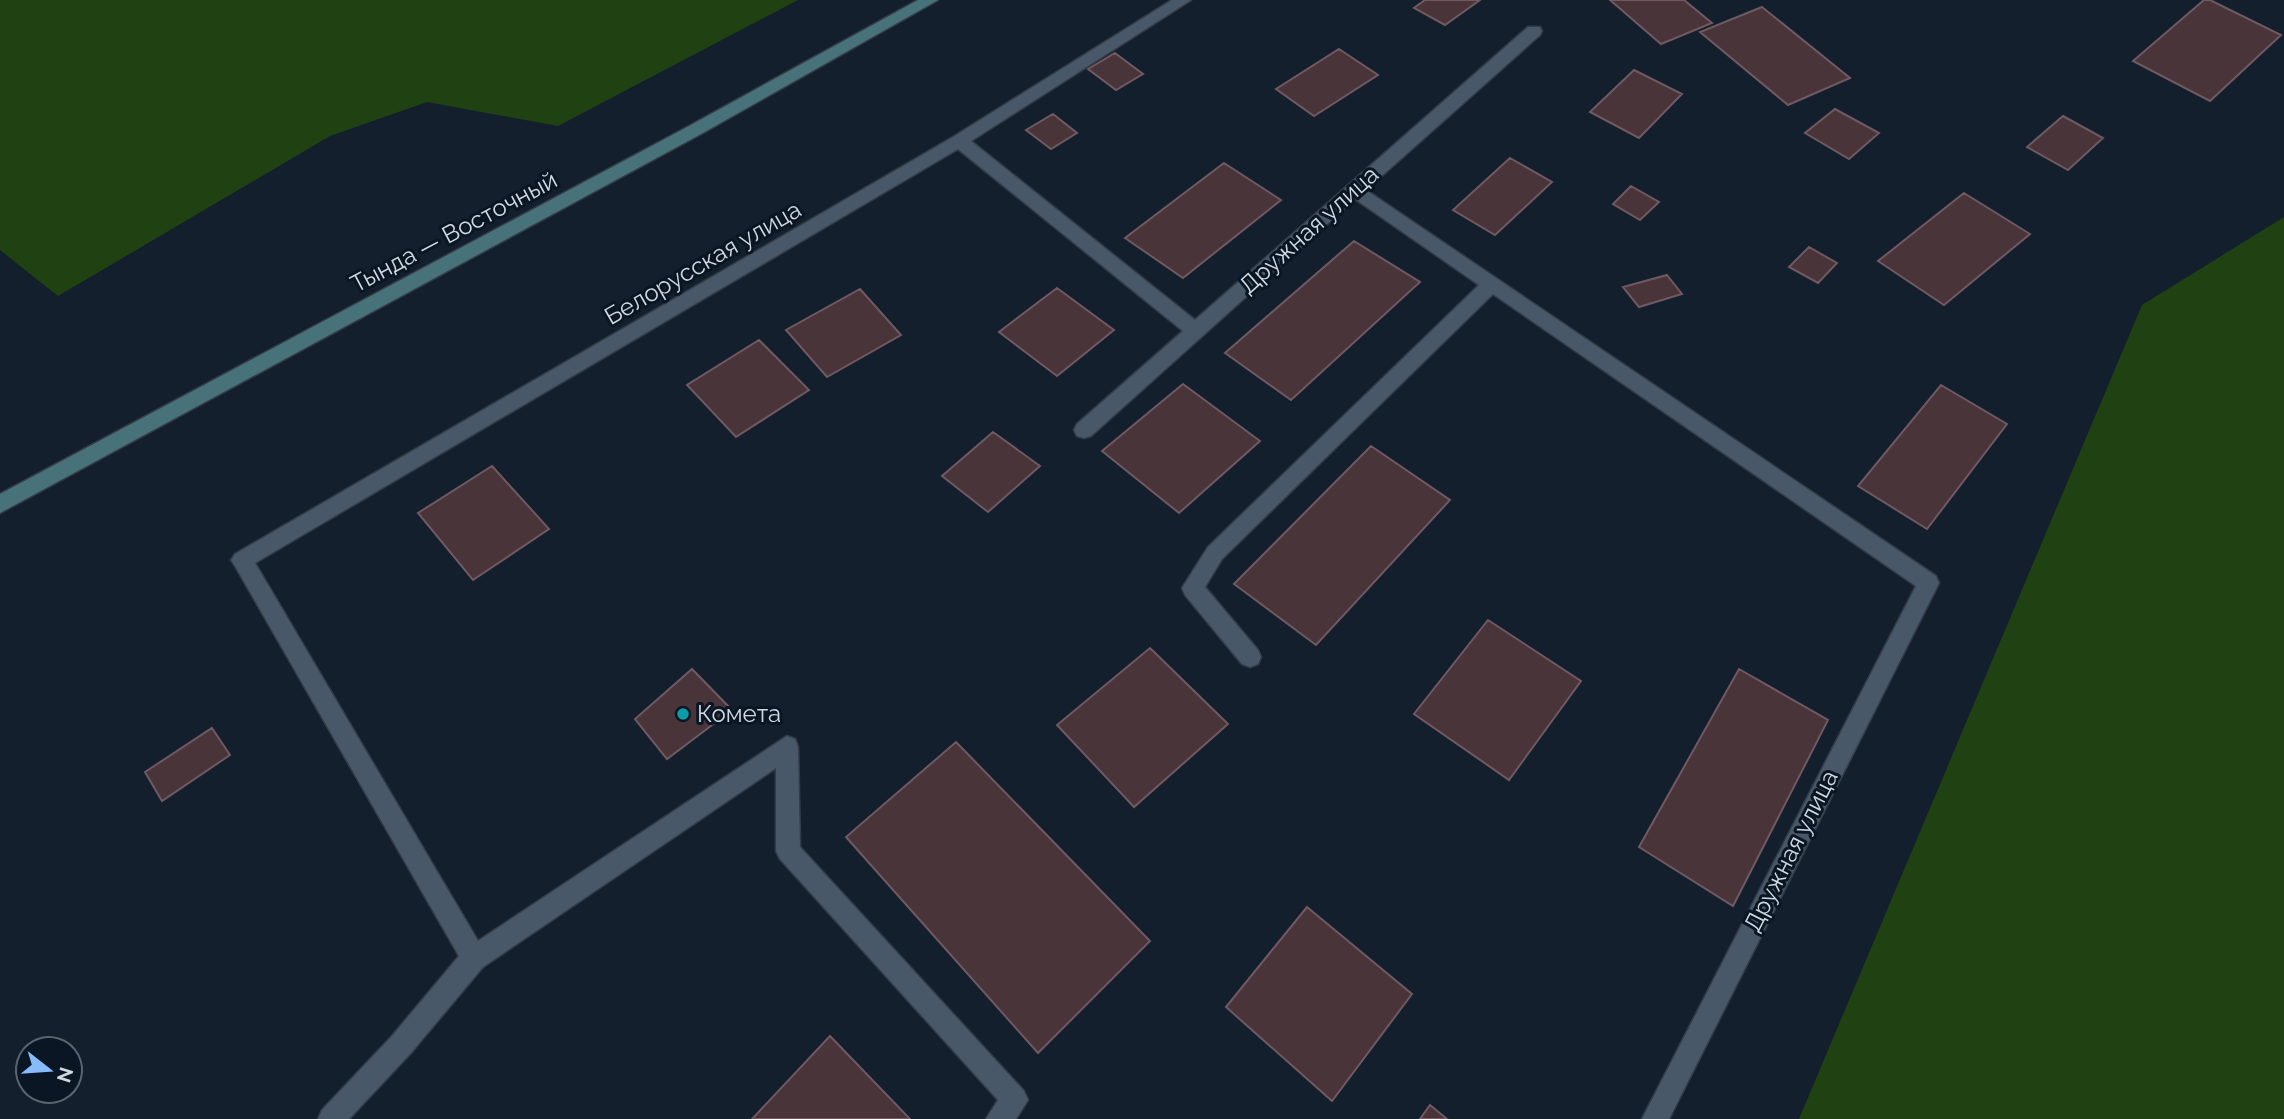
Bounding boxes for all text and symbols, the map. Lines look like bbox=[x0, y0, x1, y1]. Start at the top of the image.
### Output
street label: Дружная улица bbox=[1233, 160, 1384, 300]
street label: Тында — Восточный bbox=[346, 165, 562, 298]
street label: Белорусская улица bbox=[599, 194, 806, 331]
place label: Комета bbox=[697, 699, 781, 728]
marker: Комета bbox=[675, 706, 691, 722]
street label: Дружная улица bbox=[1737, 765, 1844, 936]
north arrow bbox=[14, 1035, 84, 1105]
text: N bbox=[53, 1065, 78, 1085]

